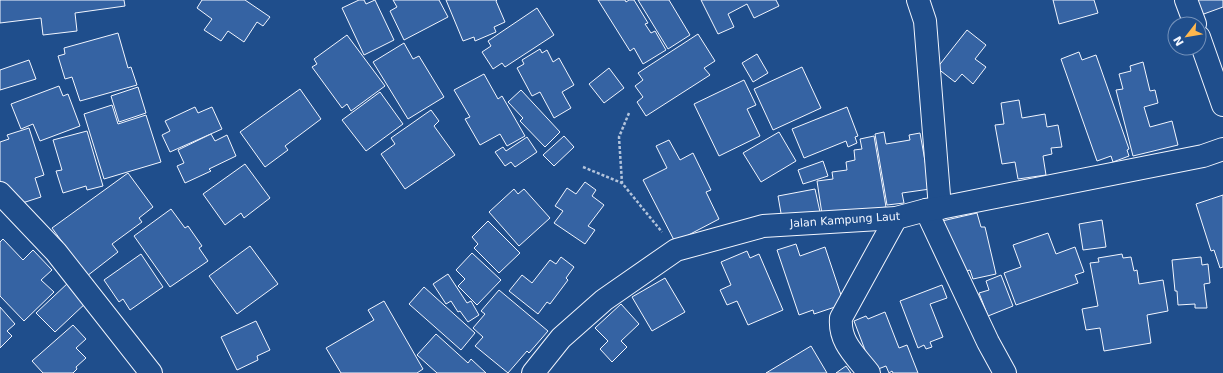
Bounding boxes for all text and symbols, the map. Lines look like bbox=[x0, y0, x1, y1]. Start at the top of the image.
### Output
north arrow bbox=[1167, 16, 1207, 56]
text: N bbox=[1171, 34, 1187, 48]
street label: Jalan Kampung Laut bbox=[789, 210, 901, 230]

